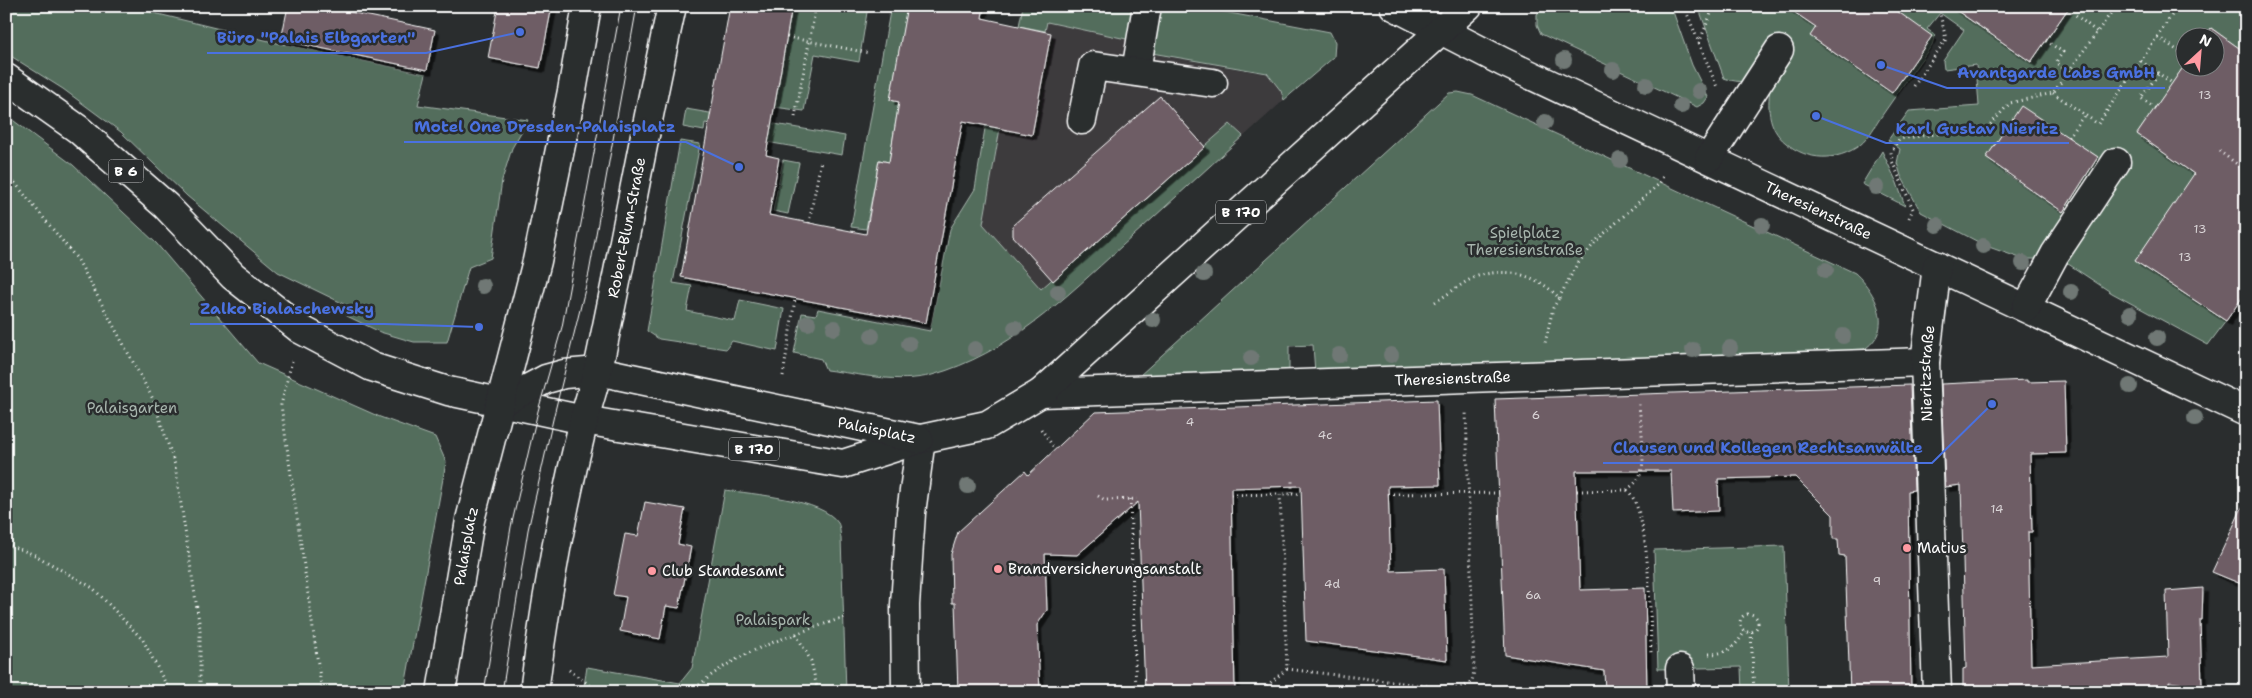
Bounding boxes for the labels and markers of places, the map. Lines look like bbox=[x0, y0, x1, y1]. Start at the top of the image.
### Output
callout: Büro "Palais Elbgarten" bbox=[207, 22, 426, 53]
callout: Avantgarde Labs GmbH bbox=[1947, 57, 2165, 88]
callout: Motel One Dresden-Palaisplatz bbox=[404, 111, 686, 142]
callout: Karl Gustav Nieritz bbox=[1886, 112, 2069, 143]
callout: Zalko Bialaschewsky bbox=[190, 293, 384, 324]
callout: Clausen und Kollegen Rechtsanwälte bbox=[1603, 432, 1932, 463]
place label: Matius bbox=[1917, 538, 1967, 558]
marker: Matius bbox=[1901, 542, 1913, 554]
place label: Brandversicherungsanstalt bbox=[1008, 559, 1201, 579]
place label: Club Standesamt bbox=[662, 561, 784, 581]
marker: Brandversicherungsanstalt bbox=[992, 563, 1004, 575]
marker: Club Standesamt bbox=[646, 565, 658, 577]

